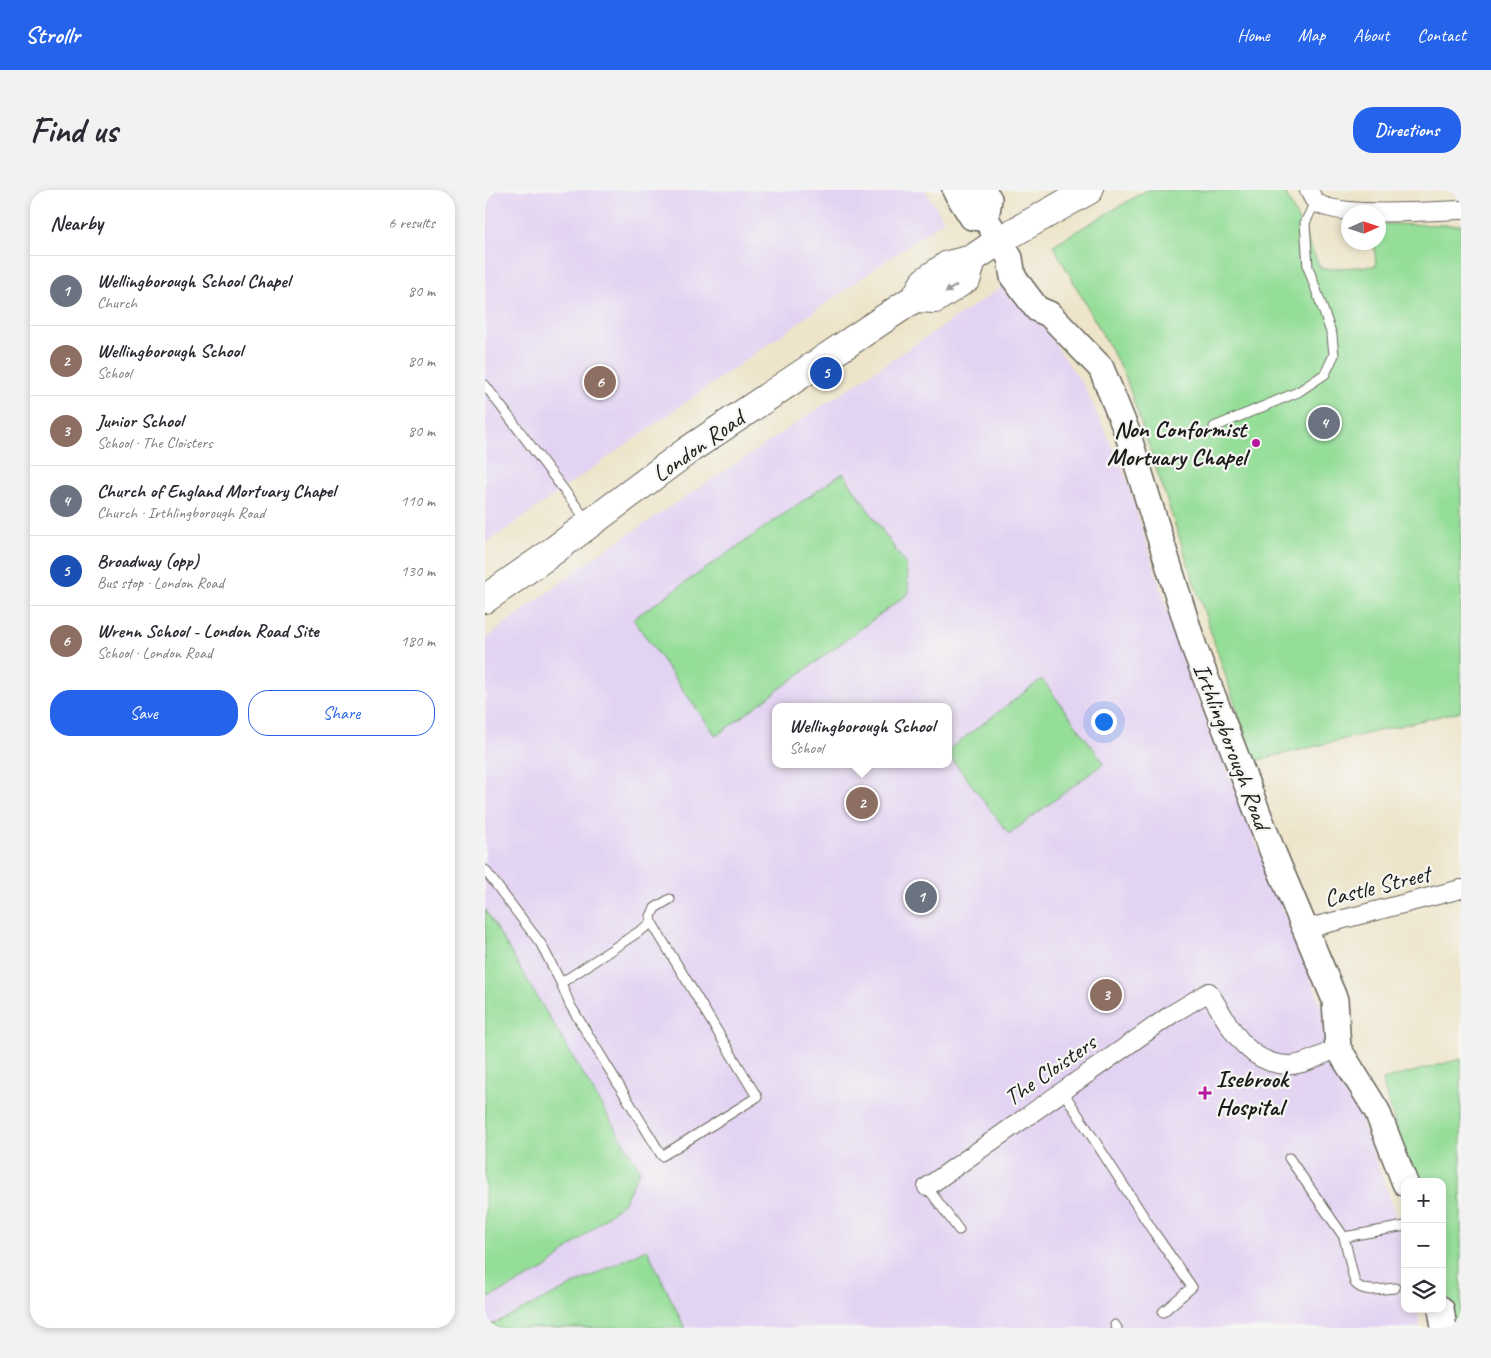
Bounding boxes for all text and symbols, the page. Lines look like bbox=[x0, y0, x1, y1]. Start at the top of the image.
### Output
text: Strollr bbox=[25, 20, 80, 50]
text: Home bbox=[1237, 24, 1270, 46]
text: Map bbox=[1298, 24, 1325, 46]
text: About bbox=[1353, 24, 1389, 46]
text: Contact bbox=[1417, 24, 1466, 46]
button: Directions bbox=[1353, 107, 1461, 153]
text: Find us bbox=[30, 108, 117, 153]
north arrow bbox=[1341, 205, 1386, 250]
text: Nearby bbox=[50, 210, 103, 236]
text: 6 results bbox=[388, 213, 435, 233]
text: Wellingborough School Chapel bbox=[97, 269, 290, 293]
text: 1 bbox=[62, 281, 70, 301]
text: 80 m bbox=[408, 281, 435, 301]
one-way arrow bbox=[944, 284, 958, 294]
text: Church bbox=[97, 293, 137, 313]
text: Wellingborough School bbox=[97, 339, 243, 363]
text: 2 bbox=[62, 351, 70, 371]
text: 80 m bbox=[408, 351, 435, 371]
pin: 5 bbox=[810, 354, 842, 392]
text: School bbox=[97, 363, 131, 383]
pin: 6 bbox=[584, 363, 616, 401]
street label: London Road bbox=[646, 402, 753, 488]
pin: 4 bbox=[1308, 404, 1340, 442]
text: Junior School bbox=[97, 409, 183, 433]
place label: Non Conformist Mortuary Chapel bbox=[1107, 414, 1251, 472]
text: 3 bbox=[62, 421, 70, 441]
text: 80 m bbox=[408, 421, 435, 441]
text: School · The Cloisters bbox=[97, 433, 213, 453]
marker: Non Conformist Mortuary Chapel bbox=[1250, 437, 1262, 449]
text: Church of England Mortuary Chapel bbox=[97, 479, 335, 503]
text: 4 bbox=[62, 491, 70, 511]
text: 110 m bbox=[401, 491, 435, 511]
text: Church · Irthlingborough Road bbox=[97, 503, 265, 523]
text: Broadway (opp) bbox=[97, 549, 199, 573]
text: 5 bbox=[63, 561, 69, 581]
text: 130 m bbox=[401, 561, 435, 581]
text: Bus stop · London Road bbox=[97, 573, 224, 593]
text: Wrenn School - London Road Site bbox=[97, 619, 319, 643]
text: 6 bbox=[62, 631, 70, 651]
text: 180 m bbox=[401, 631, 435, 651]
text: School · London Road bbox=[97, 643, 212, 663]
street label: Irthlingborough Road bbox=[1187, 659, 1279, 837]
button: Save bbox=[50, 690, 238, 736]
button: Share bbox=[248, 690, 435, 736]
popup bbox=[772, 703, 952, 768]
your location bbox=[1091, 709, 1117, 735]
text: Wellingborough School bbox=[789, 714, 935, 738]
text: School bbox=[789, 738, 824, 758]
pin: 2 bbox=[846, 784, 878, 822]
street label: Castle Street bbox=[1321, 858, 1436, 914]
pin: 1 bbox=[905, 878, 937, 916]
pin: 3 bbox=[1090, 976, 1122, 1014]
street label: The Cloisters bbox=[998, 1026, 1103, 1113]
place label: Isebrook Hospital bbox=[1216, 1064, 1290, 1122]
marker: Isebrook Hospital bbox=[1198, 1086, 1212, 1100]
map controls bbox=[1401, 1178, 1446, 1313]
button: + bbox=[1401, 1178, 1446, 1223]
button: − bbox=[1401, 1223, 1446, 1268]
button: layers bbox=[1401, 1268, 1446, 1313]

